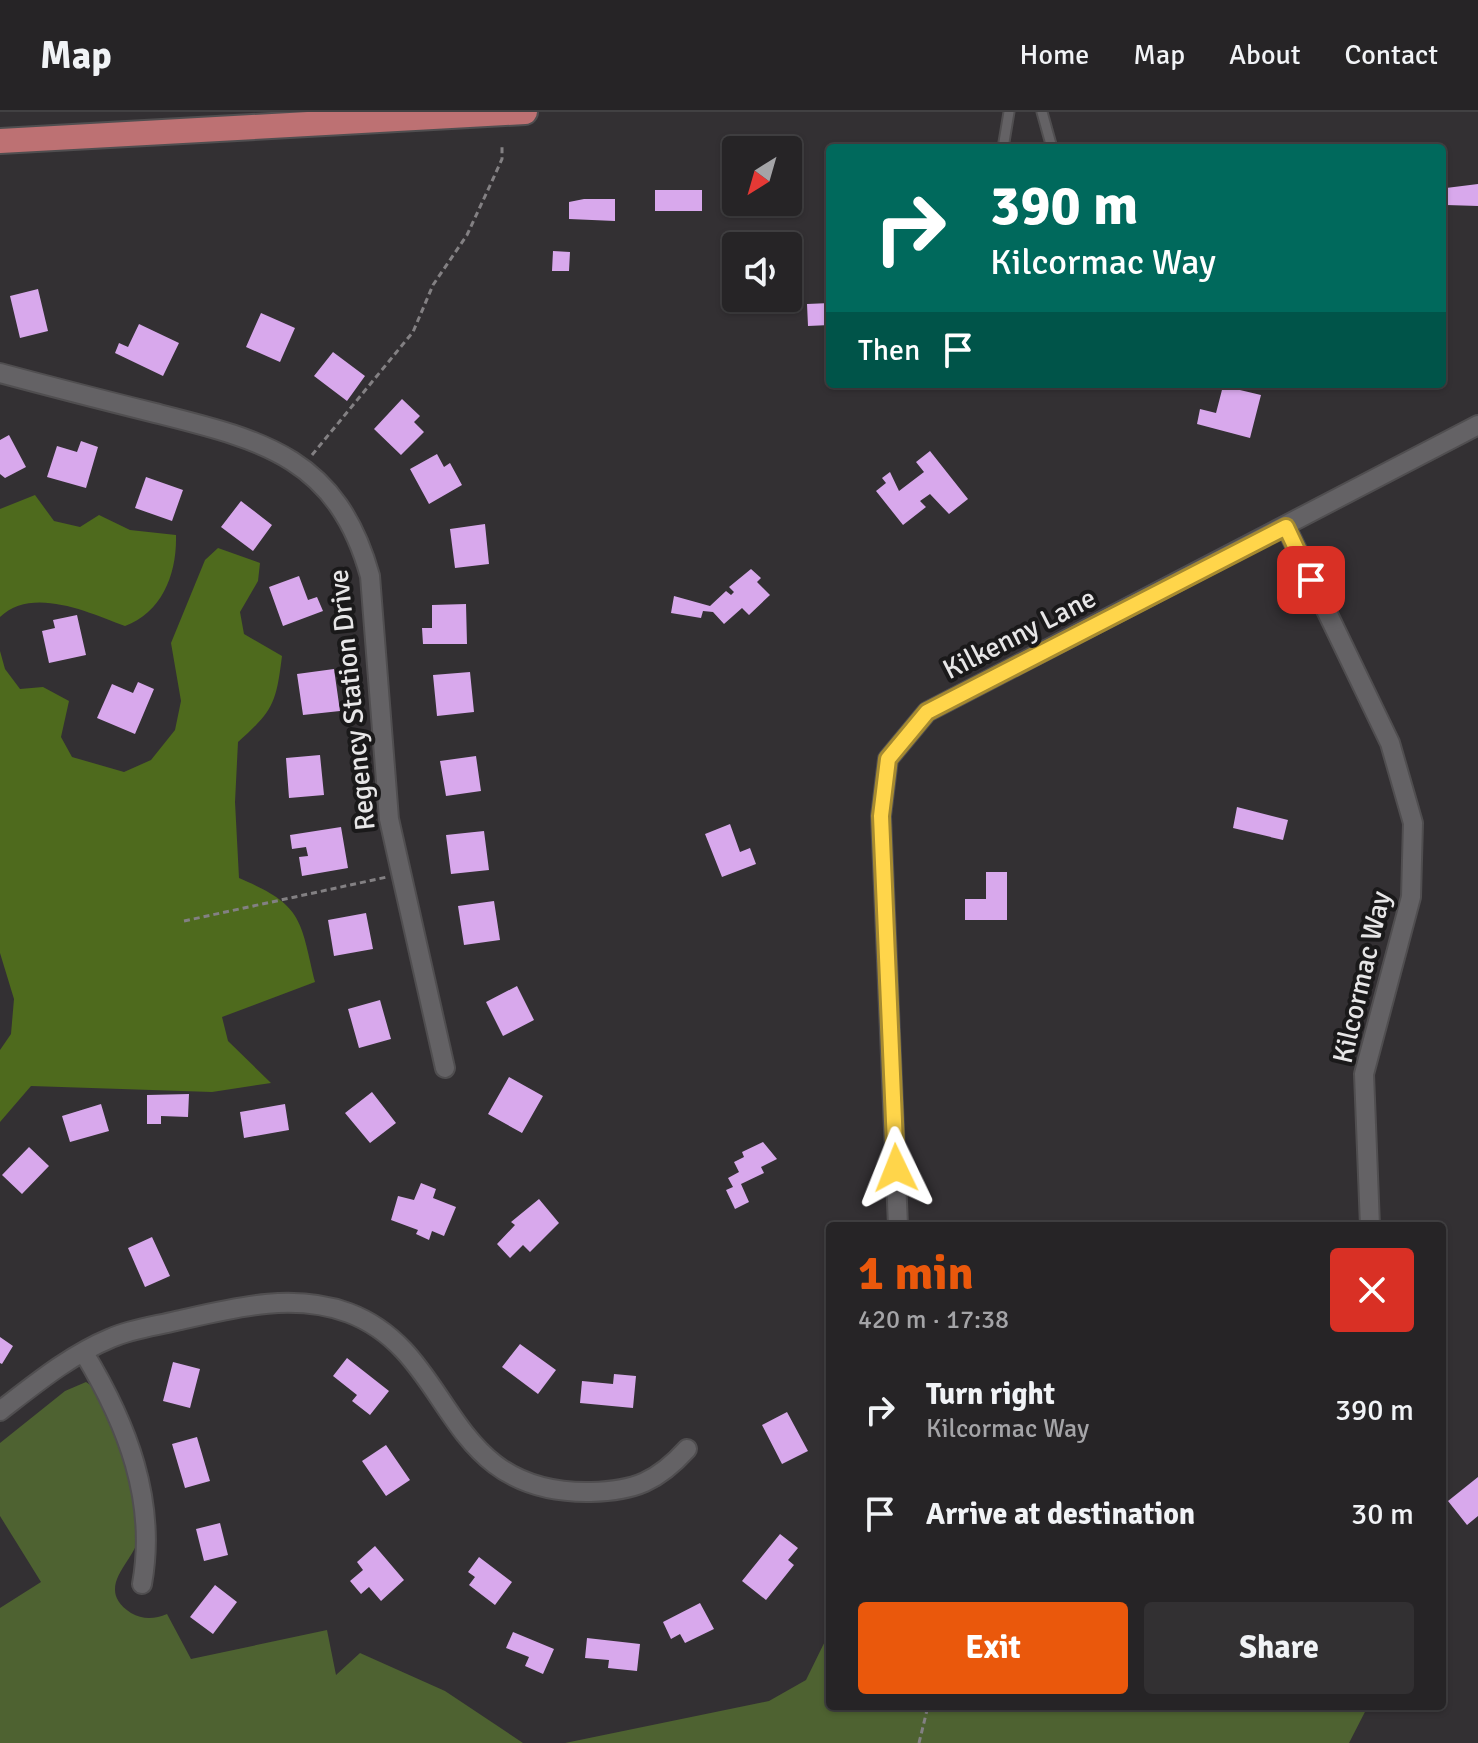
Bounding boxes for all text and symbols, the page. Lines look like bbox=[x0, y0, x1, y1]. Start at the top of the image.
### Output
text: Map bbox=[40, 32, 112, 79]
text: Home bbox=[1020, 38, 1089, 72]
text: Map bbox=[1133, 38, 1185, 72]
text: About bbox=[1229, 38, 1301, 72]
text: Contact bbox=[1345, 38, 1438, 72]
north arrow bbox=[722, 136, 802, 216]
map controls bbox=[722, 136, 802, 312]
text: 390 m bbox=[990, 171, 1138, 240]
icon: right bbox=[858, 176, 962, 280]
button: sound bbox=[722, 232, 802, 312]
text: Kilcormac Way bbox=[990, 240, 1216, 285]
icon: arrive bbox=[936, 328, 980, 372]
text: Then bbox=[858, 332, 920, 369]
pin bbox=[1277, 546, 1345, 614]
icon: arrive bbox=[1289, 558, 1333, 602]
street label: Regency Station Drive bbox=[321, 568, 383, 832]
street label: Kilkenny Lane bbox=[937, 581, 1102, 687]
street label: Kilcormac Way bbox=[1326, 888, 1398, 1067]
position arrow bbox=[854, 1126, 938, 1210]
text: 1 min bbox=[858, 1244, 974, 1303]
button: close bbox=[1330, 1248, 1414, 1332]
text: 420 m · 17:38 bbox=[858, 1304, 1009, 1336]
text: Turn right bbox=[926, 1376, 1055, 1413]
icon: right bbox=[858, 1388, 902, 1432]
text: 390 m bbox=[1335, 1392, 1414, 1429]
text: Kilcormac Way bbox=[926, 1413, 1089, 1445]
icon: arrive bbox=[858, 1492, 902, 1536]
text: Arrive at destination bbox=[926, 1496, 1195, 1533]
text: 30 m bbox=[1351, 1496, 1414, 1533]
button: Exit bbox=[858, 1602, 1128, 1694]
button: Share bbox=[1144, 1602, 1414, 1694]

